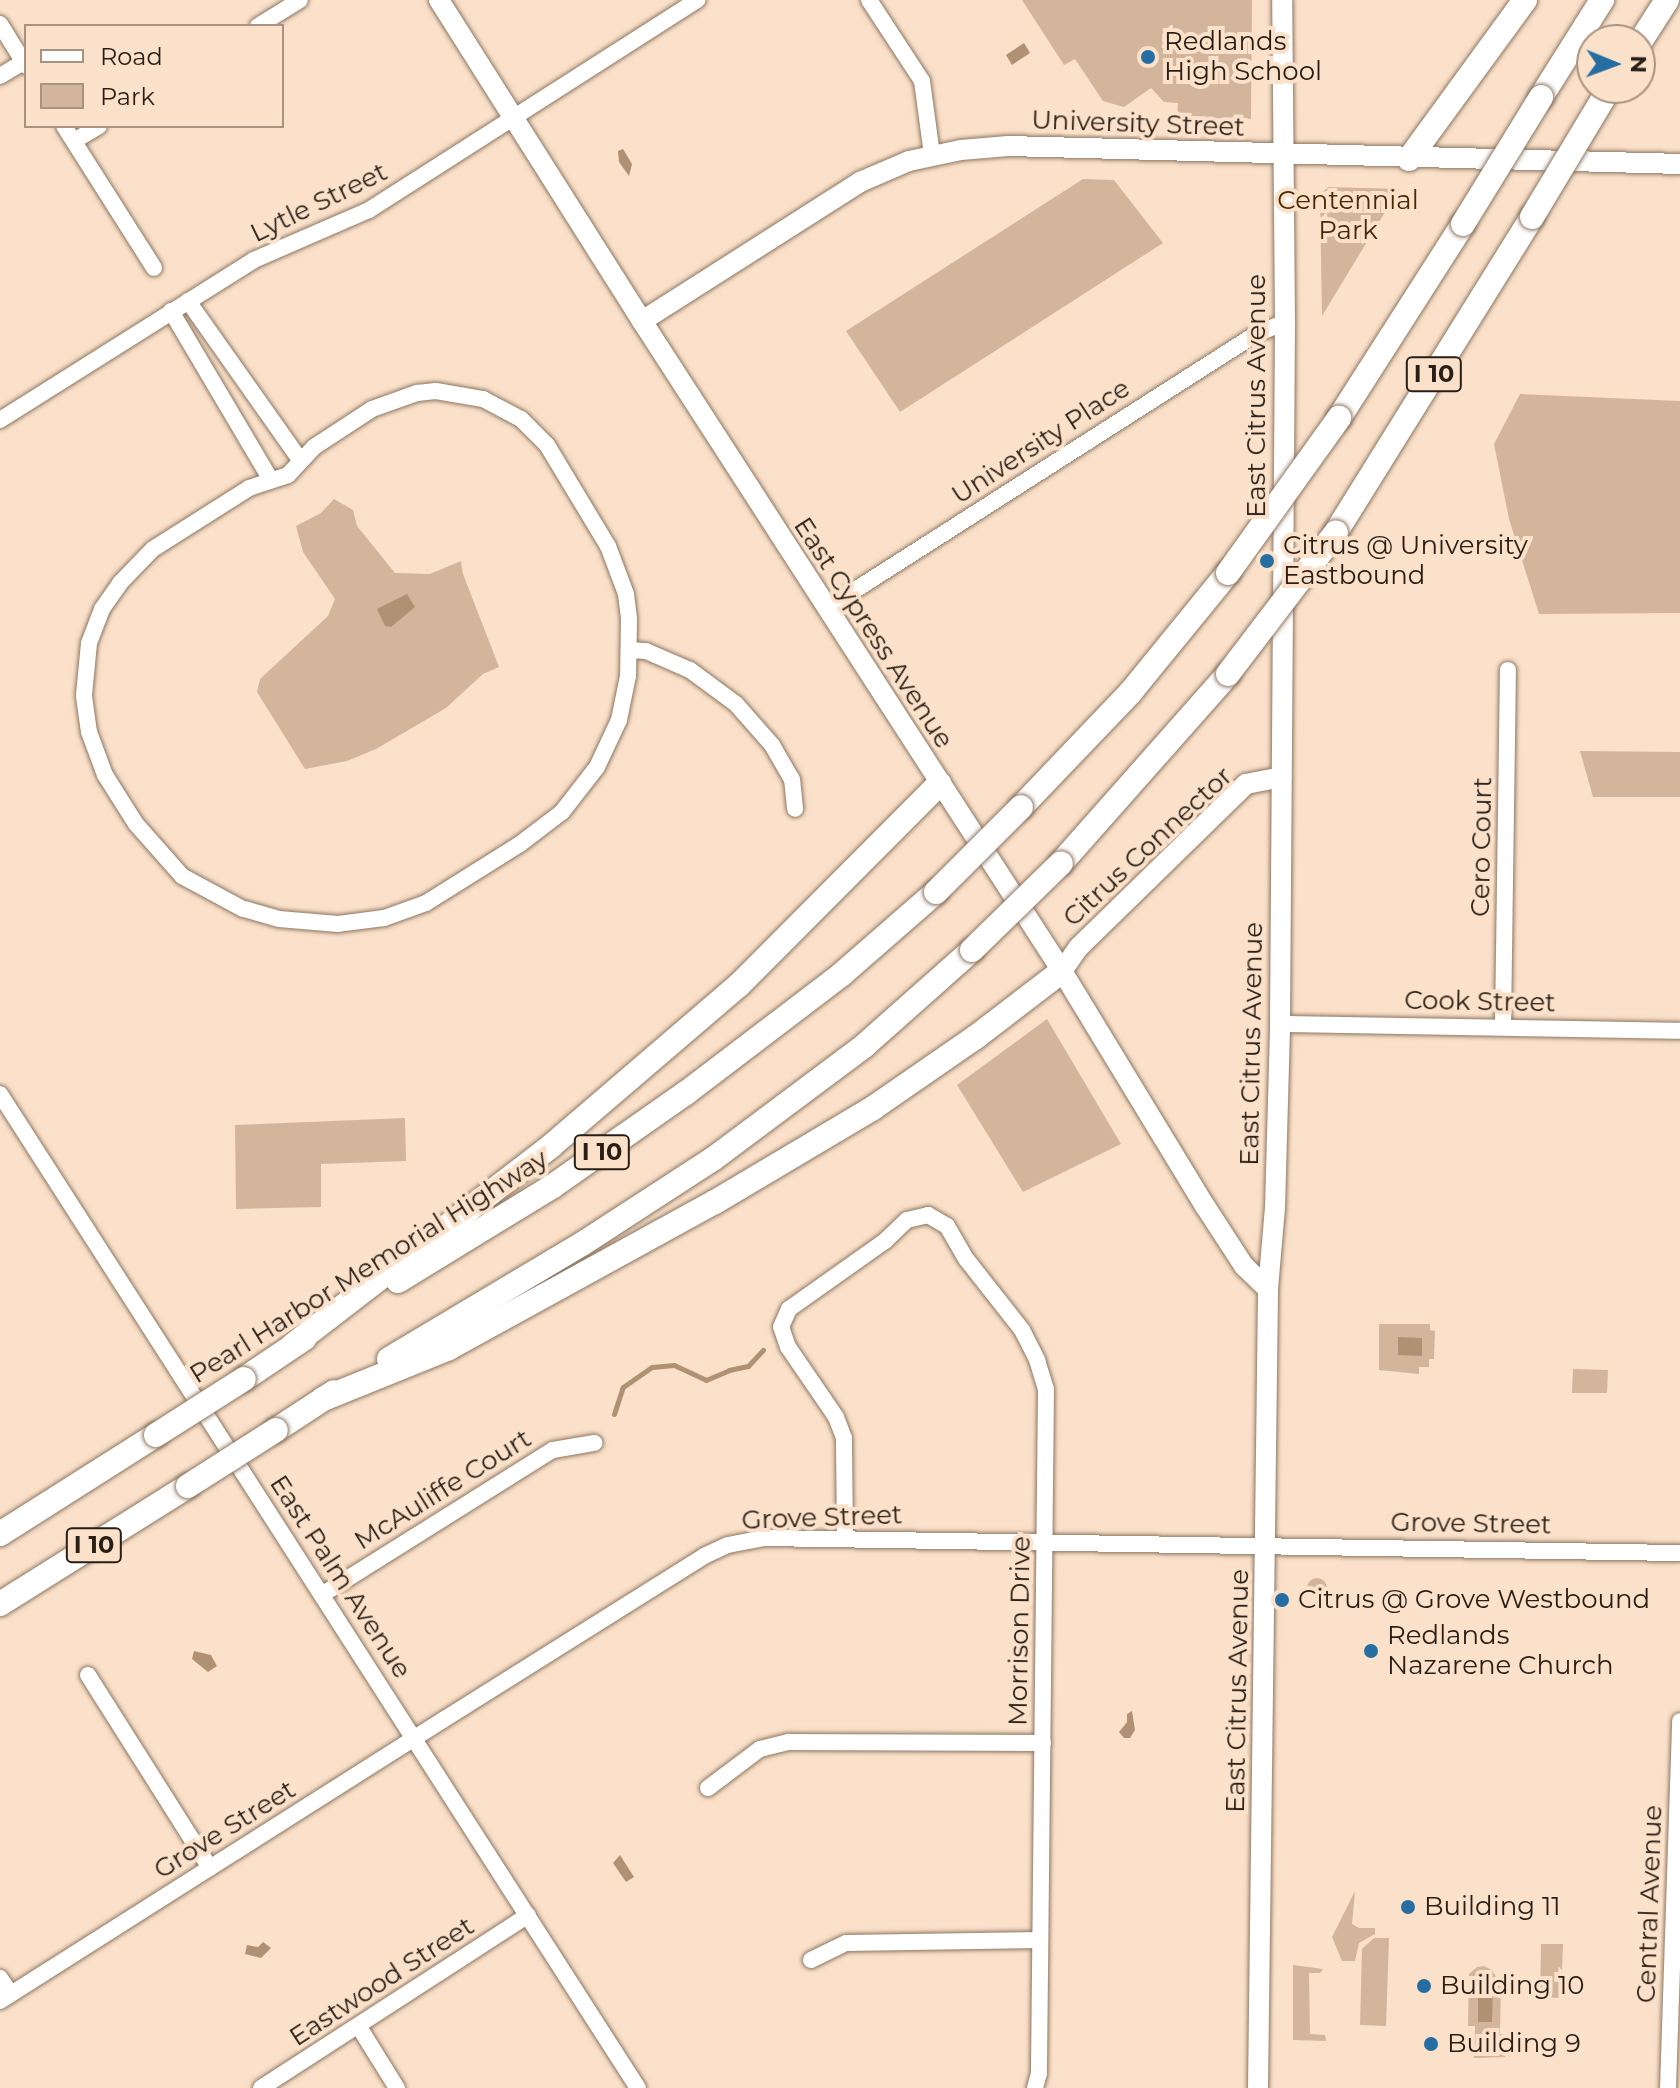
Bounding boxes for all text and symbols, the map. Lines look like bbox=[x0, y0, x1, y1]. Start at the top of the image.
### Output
legend bbox=[24, 24, 284, 128]
north arrow bbox=[1576, 24, 1656, 104]
place label: Redlands High School bbox=[1164, 26, 1322, 88]
text: Road bbox=[100, 42, 163, 71]
marker: Redlands High School bbox=[1139, 48, 1157, 66]
text: N bbox=[1625, 55, 1652, 74]
text: Park bbox=[100, 82, 155, 111]
street label: University Street bbox=[1031, 105, 1245, 143]
street label: Lytle Street bbox=[246, 156, 392, 250]
park label: Centennial Park bbox=[1277, 185, 1419, 246]
street label: East Citrus Avenue bbox=[1241, 274, 1273, 518]
road number: I 10 bbox=[1404, 354, 1464, 394]
street label: University Place bbox=[946, 373, 1136, 511]
street label: East Cypress Avenue bbox=[787, 512, 959, 754]
place label: Citrus @ University Eastbound bbox=[1283, 530, 1528, 592]
marker: Citrus @ University Eastbound bbox=[1258, 552, 1276, 570]
street label: Citrus Connector bbox=[1057, 761, 1239, 933]
street label: Cero Court bbox=[1465, 777, 1499, 917]
street label: East Citrus Avenue bbox=[1234, 922, 1270, 1166]
street label: Cook Street bbox=[1404, 985, 1556, 1019]
road number: I 10 bbox=[572, 1132, 632, 1172]
street label: Pearl Harbor Memorial Highway bbox=[184, 1143, 554, 1391]
street label: McAuliffe Court bbox=[349, 1423, 537, 1557]
street label: East Palm Avenue bbox=[263, 1470, 417, 1684]
street label: Grove Street bbox=[741, 1500, 903, 1536]
street label: Grove Street bbox=[1390, 1507, 1552, 1541]
road number: I 10 bbox=[64, 1525, 124, 1565]
street label: Morrison Drive bbox=[1003, 1536, 1037, 1726]
street label: East Citrus Avenue bbox=[1220, 1569, 1256, 1813]
place label: Citrus @ Grove Westbound bbox=[1298, 1584, 1650, 1616]
marker: Citrus @ Grove Westbound bbox=[1273, 1591, 1291, 1609]
place label: Redlands Nazarene Church bbox=[1387, 1620, 1614, 1682]
marker: Redlands Nazarene Church bbox=[1362, 1642, 1380, 1660]
street label: Grove Street bbox=[148, 1774, 302, 1886]
street label: Central Avenue bbox=[1631, 1804, 1669, 2004]
place label: Building 11 bbox=[1424, 1891, 1561, 1923]
marker: Building 11 bbox=[1399, 1898, 1417, 1916]
street label: Eastwood Street bbox=[284, 1911, 480, 2053]
place label: Building 10 bbox=[1440, 1970, 1584, 2002]
marker: Building 10 bbox=[1415, 1977, 1433, 1995]
place label: Building 9 bbox=[1447, 2028, 1581, 2060]
marker: Building 9 bbox=[1422, 2035, 1440, 2053]

